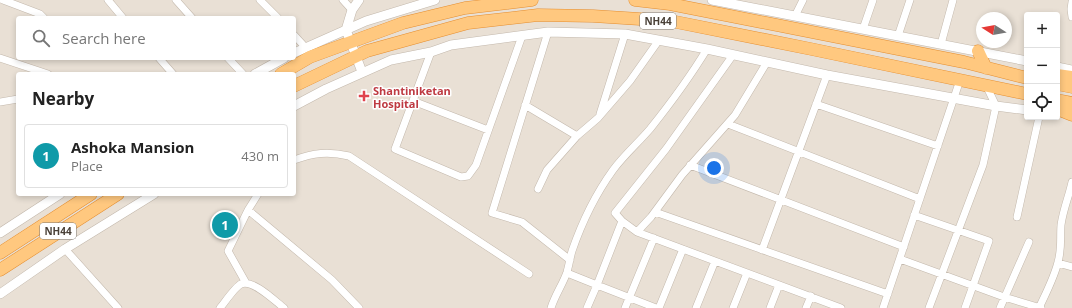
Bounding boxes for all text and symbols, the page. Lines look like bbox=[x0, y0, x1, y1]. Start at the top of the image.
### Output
north arrow bbox=[976, 12, 1012, 48]
map controls bbox=[1024, 12, 1060, 120]
button: + bbox=[1024, 12, 1060, 48]
road number: NH44 bbox=[640, 13, 676, 29]
search box bbox=[16, 16, 296, 60]
icon: search bbox=[30, 27, 52, 49]
text: Search here bbox=[62, 28, 146, 48]
button: − bbox=[1024, 48, 1060, 84]
place label: Shantiniketan Hospital bbox=[373, 83, 451, 111]
button: locate bbox=[1024, 84, 1060, 120]
text: Nearby bbox=[32, 87, 94, 110]
marker: Shantiniketan Hospital bbox=[358, 90, 370, 102]
text: Ashoka Mansion bbox=[71, 137, 194, 157]
text: 1 bbox=[42, 147, 50, 165]
text: 430 m bbox=[241, 147, 279, 165]
text: Place bbox=[71, 157, 103, 175]
your location bbox=[704, 158, 724, 178]
pin: 1 bbox=[212, 210, 238, 240]
road number: NH44 bbox=[40, 223, 76, 239]

